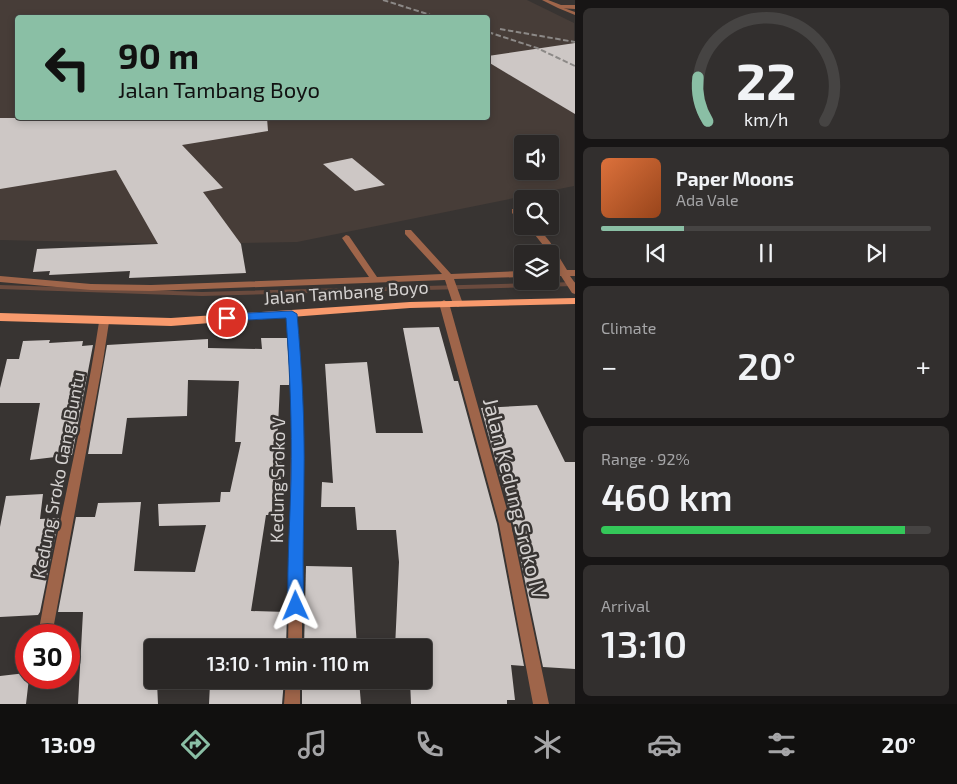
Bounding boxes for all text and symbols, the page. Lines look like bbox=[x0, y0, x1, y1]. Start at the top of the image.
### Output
text: 90 m bbox=[118, 34, 199, 76]
icon: left bbox=[35, 35, 100, 100]
text: 22 bbox=[736, 48, 796, 110]
text: Jalan Tambang Boyo bbox=[118, 76, 320, 102]
text: km/h bbox=[744, 108, 788, 130]
map controls bbox=[514, 135, 559, 290]
button: sound bbox=[514, 135, 559, 180]
text: Paper Moons bbox=[676, 167, 794, 190]
button: search bbox=[514, 190, 559, 235]
text: Ada Vale bbox=[676, 190, 739, 209]
icon: previous bbox=[642, 239, 670, 267]
icon: pause bbox=[752, 239, 780, 267]
icon: next bbox=[862, 239, 890, 267]
button: layers bbox=[514, 245, 559, 290]
street label: Jalan Tambang Boyo bbox=[263, 275, 429, 309]
pin bbox=[206, 297, 248, 339]
icon: arrive bbox=[213, 304, 241, 332]
text: Climate bbox=[601, 318, 656, 337]
text: 20° bbox=[737, 342, 796, 388]
text: − bbox=[601, 349, 617, 383]
text: + bbox=[916, 349, 931, 383]
street label: Kedung Sroko Gang Buntu bbox=[27, 370, 89, 580]
street label: Jalan Kedung Sroko IV bbox=[479, 395, 553, 601]
street label: Kedung Sroko V bbox=[265, 417, 289, 543]
text: Range · 92% bbox=[601, 449, 690, 468]
text: 460 km bbox=[601, 473, 733, 519]
position arrow bbox=[269, 579, 321, 631]
text: Arrival bbox=[601, 596, 650, 615]
text: 13:10 bbox=[601, 620, 687, 666]
speed limit sign: 30 bbox=[15, 624, 80, 689]
text: 13:10 · 1 min · 110 m bbox=[207, 652, 369, 675]
icon: directions bbox=[178, 727, 213, 762]
icon: music bbox=[295, 727, 330, 762]
icon: phone bbox=[412, 727, 447, 762]
icon: climate bbox=[530, 727, 565, 762]
icon: car bbox=[647, 727, 682, 762]
icon: filters bbox=[764, 727, 799, 762]
text: 13:09 bbox=[41, 731, 96, 757]
text: 20° bbox=[882, 731, 916, 757]

